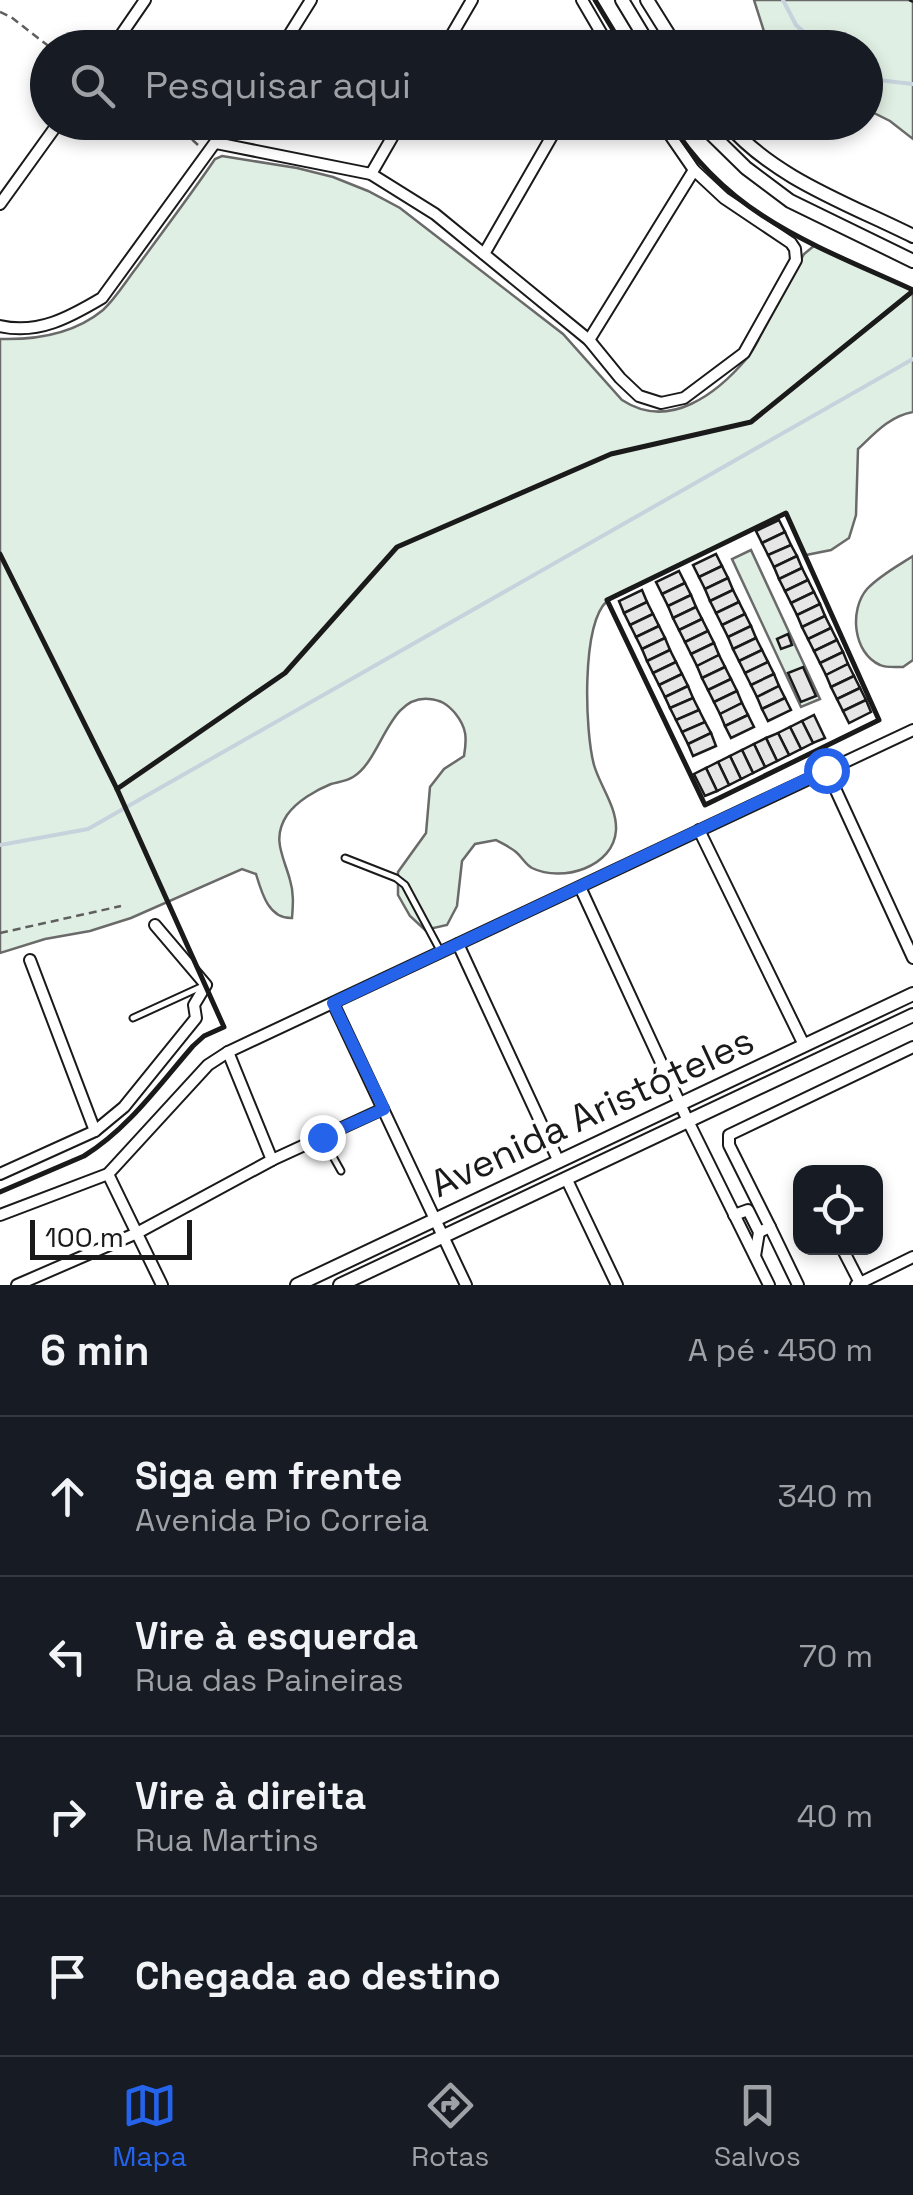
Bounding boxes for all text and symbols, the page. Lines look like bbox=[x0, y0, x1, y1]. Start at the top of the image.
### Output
search box bbox=[30, 30, 883, 140]
icon: search bbox=[65, 58, 120, 113]
text: Pesquisar aqui bbox=[145, 61, 411, 109]
route start bbox=[804, 748, 850, 794]
street label: Avenida Aristóteles bbox=[423, 1016, 761, 1208]
route end bbox=[300, 1115, 346, 1161]
map controls bbox=[793, 1165, 883, 1255]
button: locate bbox=[793, 1165, 883, 1255]
scale bar bbox=[30, 1215, 192, 1260]
text: 100 m bbox=[45, 1219, 124, 1255]
text: 6 min bbox=[40, 1324, 150, 1377]
text: A pé · 450 m bbox=[688, 1330, 873, 1370]
text: Siga em frente bbox=[135, 1452, 402, 1500]
icon: ahead bbox=[40, 1469, 95, 1524]
text: 340 m bbox=[777, 1476, 873, 1516]
text: Avenida Pio Correia bbox=[135, 1500, 429, 1540]
text: Vire à esquerda bbox=[135, 1612, 418, 1660]
icon: left bbox=[40, 1629, 95, 1684]
text: 70 m bbox=[799, 1636, 873, 1676]
text: Rua das Paineiras bbox=[135, 1660, 404, 1700]
text: Vire à direita bbox=[135, 1772, 366, 1820]
icon: right bbox=[40, 1789, 95, 1844]
text: 40 m bbox=[797, 1796, 873, 1836]
text: Rua Martins bbox=[135, 1820, 319, 1860]
icon: arrive bbox=[40, 1949, 95, 2004]
text: Chegada ao destino bbox=[135, 1952, 501, 2000]
tab: Mapa bbox=[112, 2078, 187, 2174]
tab: Rotas bbox=[411, 2078, 489, 2174]
tab: Salvos bbox=[714, 2078, 801, 2174]

